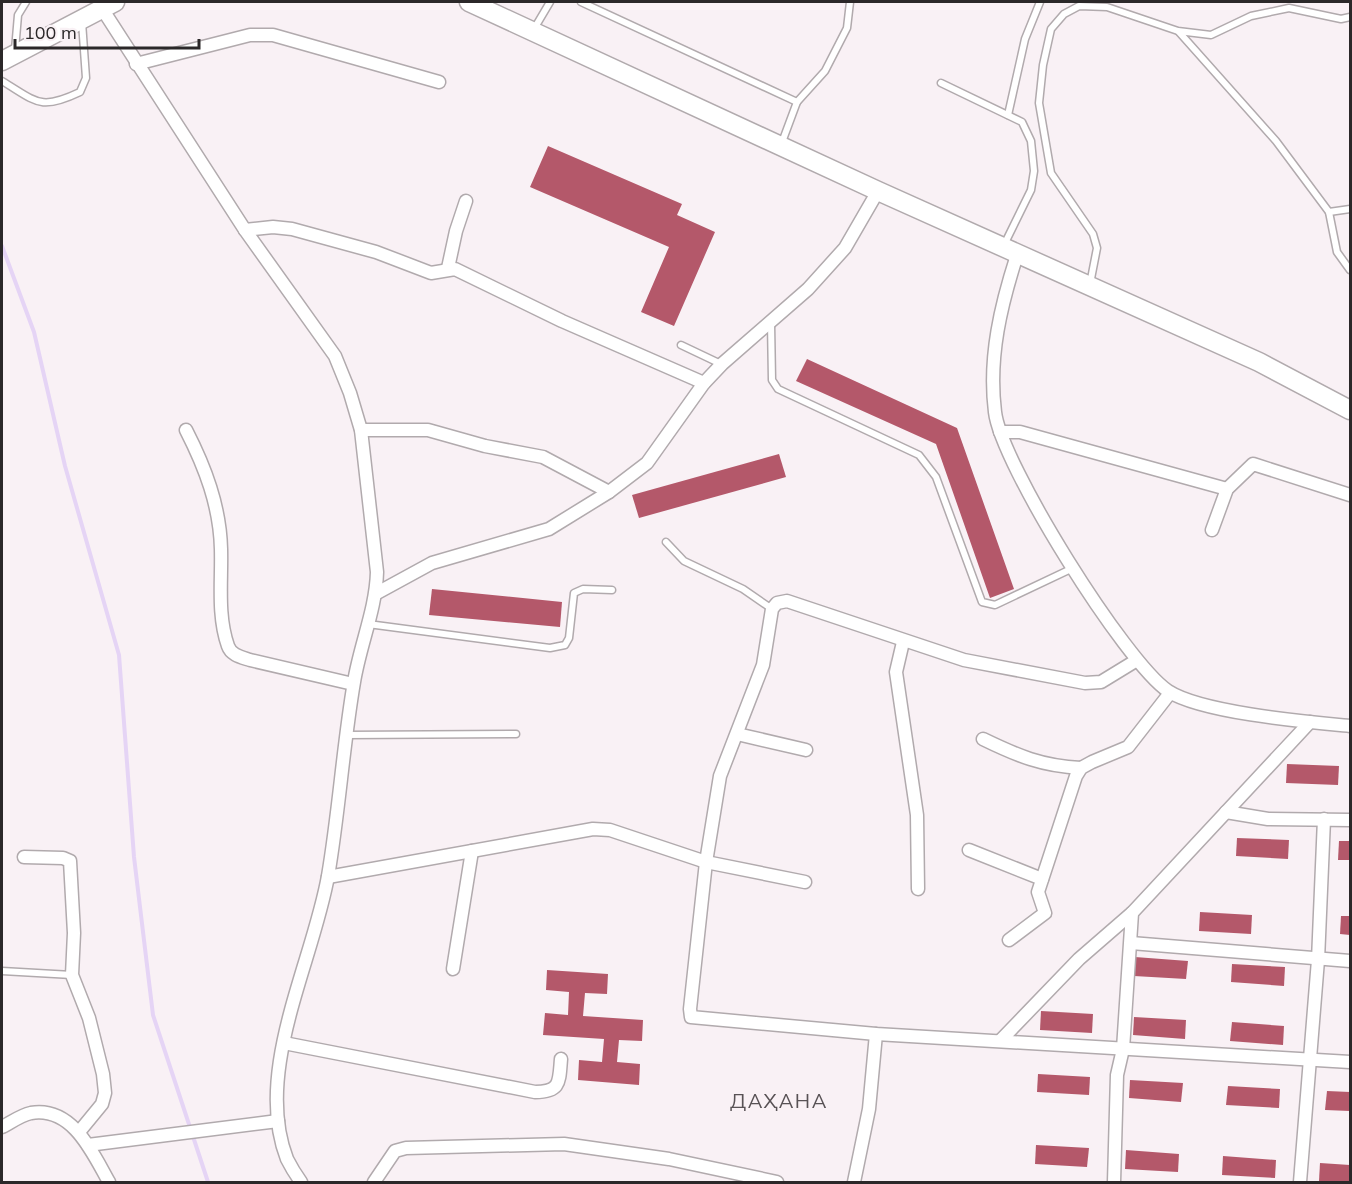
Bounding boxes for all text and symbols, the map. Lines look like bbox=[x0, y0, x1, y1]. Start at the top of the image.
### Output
scale bar bbox=[15, 12, 200, 50]
text: 100 m bbox=[24, 21, 77, 44]
district label: ДАҲАНА bbox=[730, 1088, 828, 1113]

